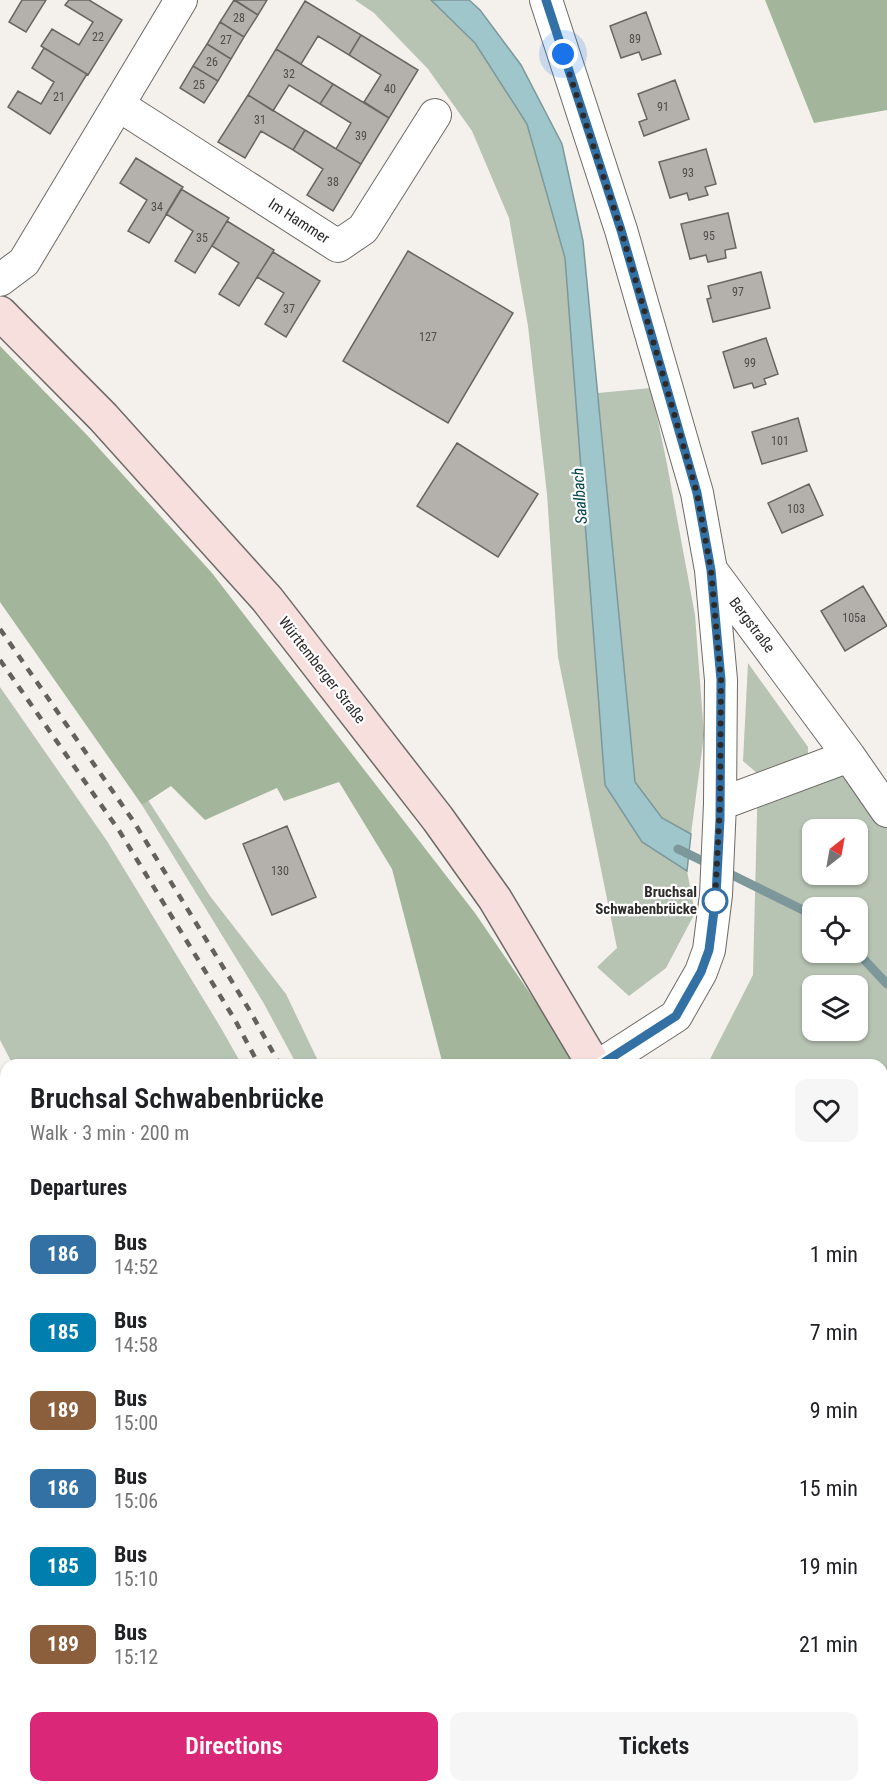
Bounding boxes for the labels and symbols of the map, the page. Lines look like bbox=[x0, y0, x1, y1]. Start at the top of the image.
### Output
house number: 28 bbox=[233, 11, 245, 25]
house number: 22 bbox=[92, 30, 104, 44]
house number: 89 bbox=[629, 32, 641, 46]
house number: 27 bbox=[220, 33, 232, 47]
your location bbox=[548, 39, 578, 69]
house number: 26 bbox=[206, 55, 218, 69]
house number: 32 bbox=[283, 67, 295, 81]
house number: 25 bbox=[193, 78, 205, 92]
house number: 40 bbox=[384, 82, 396, 96]
house number: 21 bbox=[53, 90, 65, 104]
house number: 91 bbox=[657, 100, 669, 114]
house number: 31 bbox=[254, 113, 266, 127]
house number: 39 bbox=[355, 129, 367, 143]
house number: 93 bbox=[682, 166, 694, 180]
house number: 38 bbox=[327, 175, 339, 189]
street label: Im Hammer bbox=[265, 195, 333, 248]
house number: 34 bbox=[151, 200, 163, 214]
house number: 95 bbox=[703, 229, 715, 243]
house number: 35 bbox=[196, 231, 208, 245]
house number: 97 bbox=[732, 285, 744, 299]
house number: 37 bbox=[283, 302, 295, 316]
house number: 127 bbox=[419, 330, 437, 344]
house number: 99 bbox=[744, 356, 756, 370]
house number: 101 bbox=[771, 434, 789, 448]
water label: Saalbach bbox=[568, 467, 591, 525]
house number: 103 bbox=[787, 502, 805, 516]
street label: Bergstraße bbox=[725, 594, 779, 656]
house number: 105a bbox=[842, 611, 866, 625]
street label: Württemberger Straße bbox=[275, 613, 369, 727]
north arrow bbox=[802, 819, 868, 885]
house number: 130 bbox=[271, 864, 289, 878]
place label: Bruchsal Schwabenbrücke bbox=[595, 883, 697, 918]
marker: Bruchsal Schwabenbrücke bbox=[702, 888, 728, 914]

